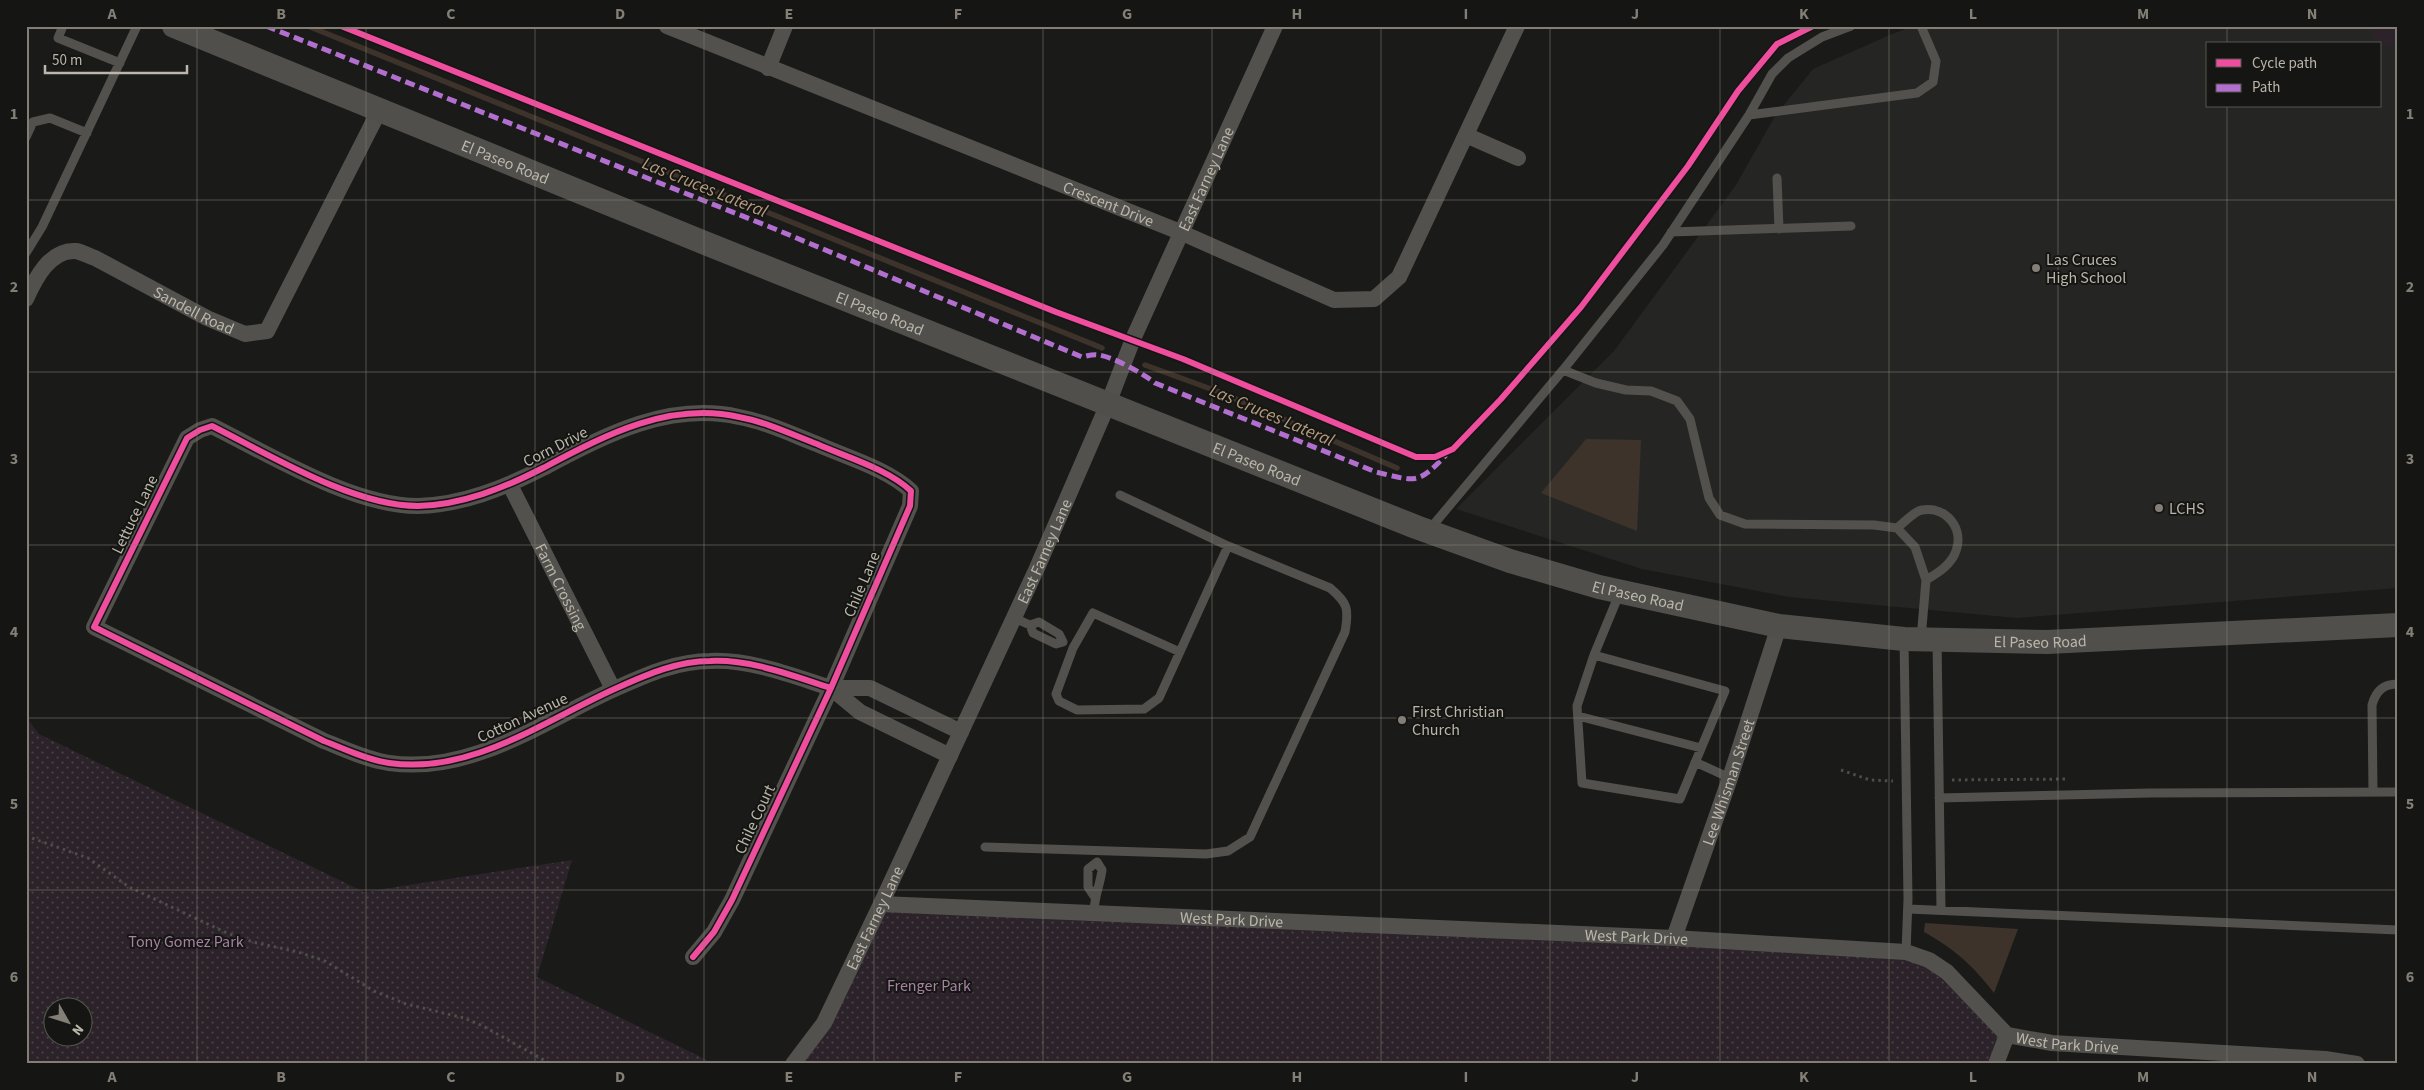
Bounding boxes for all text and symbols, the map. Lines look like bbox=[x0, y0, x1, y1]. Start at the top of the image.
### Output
text: A bbox=[106, 3, 117, 25]
text: B bbox=[276, 3, 286, 25]
text: C bbox=[446, 3, 456, 25]
text: D bbox=[615, 3, 625, 25]
text: E bbox=[785, 3, 793, 25]
text: F bbox=[954, 3, 962, 25]
text: G bbox=[1122, 3, 1132, 25]
text: H bbox=[1292, 3, 1302, 25]
text: I bbox=[1464, 3, 1468, 25]
text: J bbox=[1631, 3, 1639, 25]
text: K bbox=[1799, 3, 1809, 25]
text: L bbox=[1969, 3, 1977, 25]
text: M bbox=[2137, 3, 2149, 25]
text: N bbox=[2307, 3, 2317, 25]
scale bar bbox=[45, 42, 188, 74]
legend bbox=[2206, 42, 2382, 108]
text: 50 m bbox=[52, 50, 82, 71]
text: Cycle path bbox=[2252, 53, 2317, 74]
text: Path bbox=[2252, 77, 2280, 98]
text: 1 bbox=[10, 103, 18, 125]
text: 1 bbox=[2406, 103, 2414, 125]
street label: East Farney Lane bbox=[1173, 123, 1240, 235]
street label: El Paseo Road bbox=[458, 135, 552, 190]
water label: Las Cruces Lateral bbox=[638, 151, 772, 224]
street label: Crescent Drive bbox=[1060, 176, 1157, 232]
place label: Las Cruces High School bbox=[2046, 249, 2126, 289]
marker: Las Cruces High School bbox=[2030, 262, 2042, 274]
text: 2 bbox=[10, 276, 18, 298]
text: 2 bbox=[2406, 276, 2414, 298]
street label: Sandell Road bbox=[149, 281, 237, 340]
street label: El Paseo Road bbox=[832, 286, 927, 341]
water label: Las Cruces Lateral bbox=[1206, 378, 1338, 453]
street label: Corn Drive bbox=[519, 421, 592, 473]
street label: El Paseo Road bbox=[1209, 437, 1304, 492]
text: 3 bbox=[10, 448, 18, 470]
text: 3 bbox=[2406, 448, 2414, 470]
street label: Lettuce Lane bbox=[106, 471, 163, 558]
street label: East Farney Lane bbox=[1012, 496, 1078, 608]
place label: LCHS bbox=[2169, 498, 2204, 520]
marker: LCHS bbox=[2153, 502, 2165, 514]
street label: Farm Crossing bbox=[529, 540, 592, 635]
street label: Chile Lane bbox=[838, 548, 886, 621]
street label: El Paseo Road bbox=[1589, 576, 1686, 617]
text: 4 bbox=[10, 621, 19, 643]
text: 4 bbox=[2406, 621, 2415, 643]
street label: El Paseo Road bbox=[1993, 630, 2087, 654]
street label: Cotton Avenue bbox=[473, 687, 571, 749]
place label: First Christian Church bbox=[1412, 701, 1504, 741]
marker: First Christian Church bbox=[1396, 714, 1408, 726]
street label: Lee Whisman Street bbox=[1697, 716, 1760, 849]
street label: Chile Court bbox=[729, 780, 781, 858]
text: 5 bbox=[10, 793, 18, 815]
text: 5 bbox=[2406, 793, 2414, 815]
street label: East Farney Lane bbox=[841, 863, 909, 974]
street label: West Park Drive bbox=[1180, 907, 1284, 933]
street label: West Park Drive bbox=[1584, 924, 1689, 951]
park label: Tony Gomez Park bbox=[128, 931, 244, 953]
text: 6 bbox=[10, 966, 18, 988]
text: 6 bbox=[2406, 966, 2414, 988]
park label: Frenger Park bbox=[887, 975, 971, 997]
north arrow bbox=[42, 998, 92, 1048]
text: N bbox=[67, 1020, 88, 1039]
street label: West Park Drive bbox=[2014, 1027, 2119, 1059]
text: A bbox=[106, 1066, 117, 1088]
text: B bbox=[276, 1066, 286, 1088]
text: C bbox=[446, 1066, 456, 1088]
text: D bbox=[615, 1066, 625, 1088]
text: E bbox=[785, 1066, 793, 1088]
text: F bbox=[954, 1066, 962, 1088]
text: G bbox=[1122, 1066, 1132, 1088]
text: H bbox=[1292, 1066, 1302, 1088]
text: I bbox=[1464, 1066, 1468, 1088]
text: J bbox=[1631, 1066, 1639, 1088]
text: K bbox=[1799, 1066, 1809, 1088]
text: L bbox=[1969, 1066, 1977, 1088]
text: M bbox=[2137, 1066, 2149, 1088]
text: N bbox=[2307, 1066, 2317, 1088]

